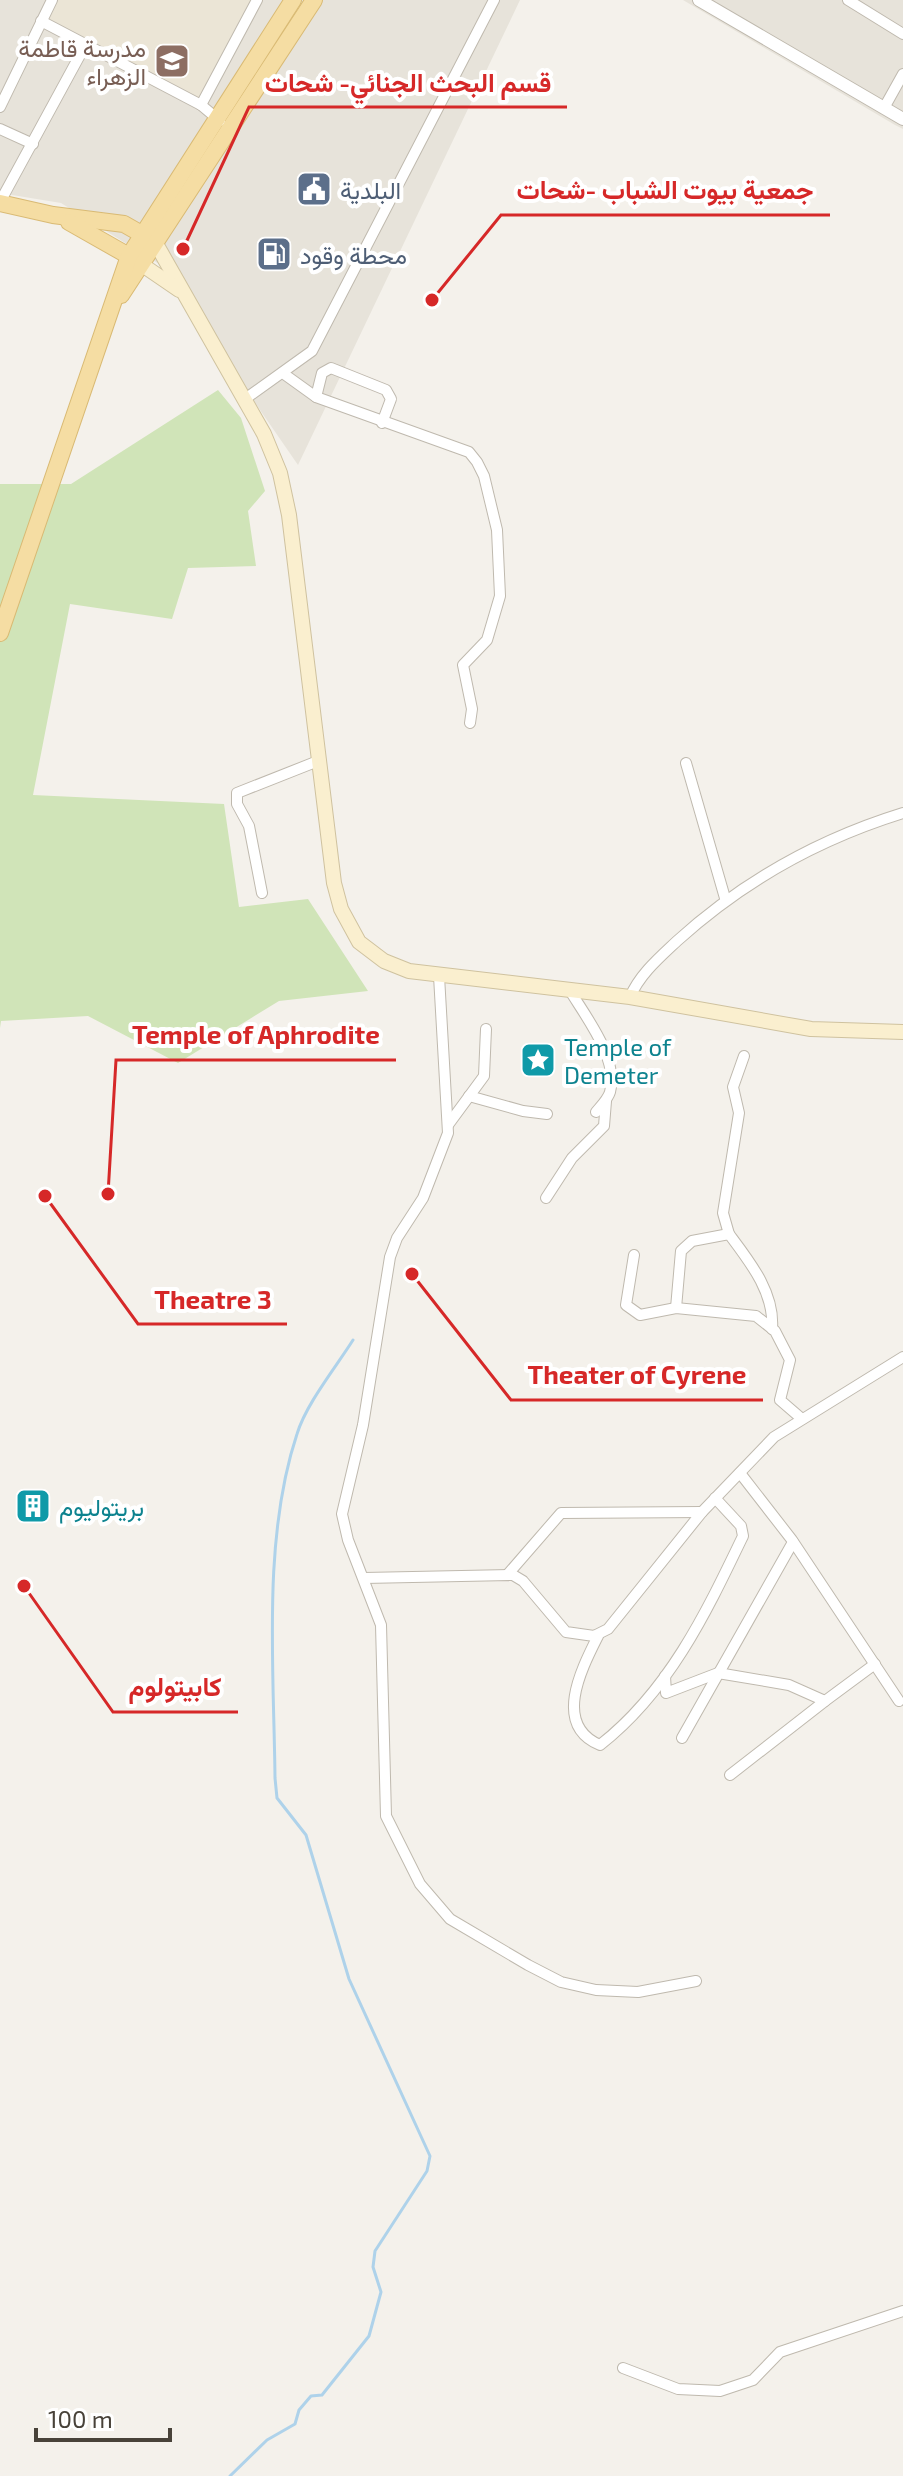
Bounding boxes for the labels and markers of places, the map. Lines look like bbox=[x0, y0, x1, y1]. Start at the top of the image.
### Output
place label: مدرسة قاطمة الزهراء bbox=[18, 33, 146, 92]
school or university icon: مدرسة قاطمة الزهراء bbox=[153, 42, 191, 80]
callout: قسم البحث الجنائي- شحات bbox=[249, 57, 567, 107]
callout: جمعية بيوت الشباب -شحات bbox=[501, 165, 830, 215]
public building icon: البلدية bbox=[295, 170, 333, 208]
place label: البلدية bbox=[340, 175, 401, 205]
fuel station icon: محطة وقود bbox=[255, 235, 293, 273]
place label: محطة وقود bbox=[300, 240, 407, 271]
callout: Temple of Aphrodite bbox=[116, 1010, 396, 1060]
place label: Temple of Demeter bbox=[564, 1032, 672, 1089]
place icon: Temple of Demeter bbox=[519, 1041, 557, 1079]
callout: Theatre 3 bbox=[138, 1274, 287, 1324]
callout: Theater of Cyrene bbox=[511, 1350, 763, 1400]
building icon: بريتوليوم bbox=[14, 1487, 52, 1525]
place label: بريتوليوم bbox=[59, 1492, 144, 1524]
callout: كابيتولوم bbox=[113, 1662, 238, 1712]

